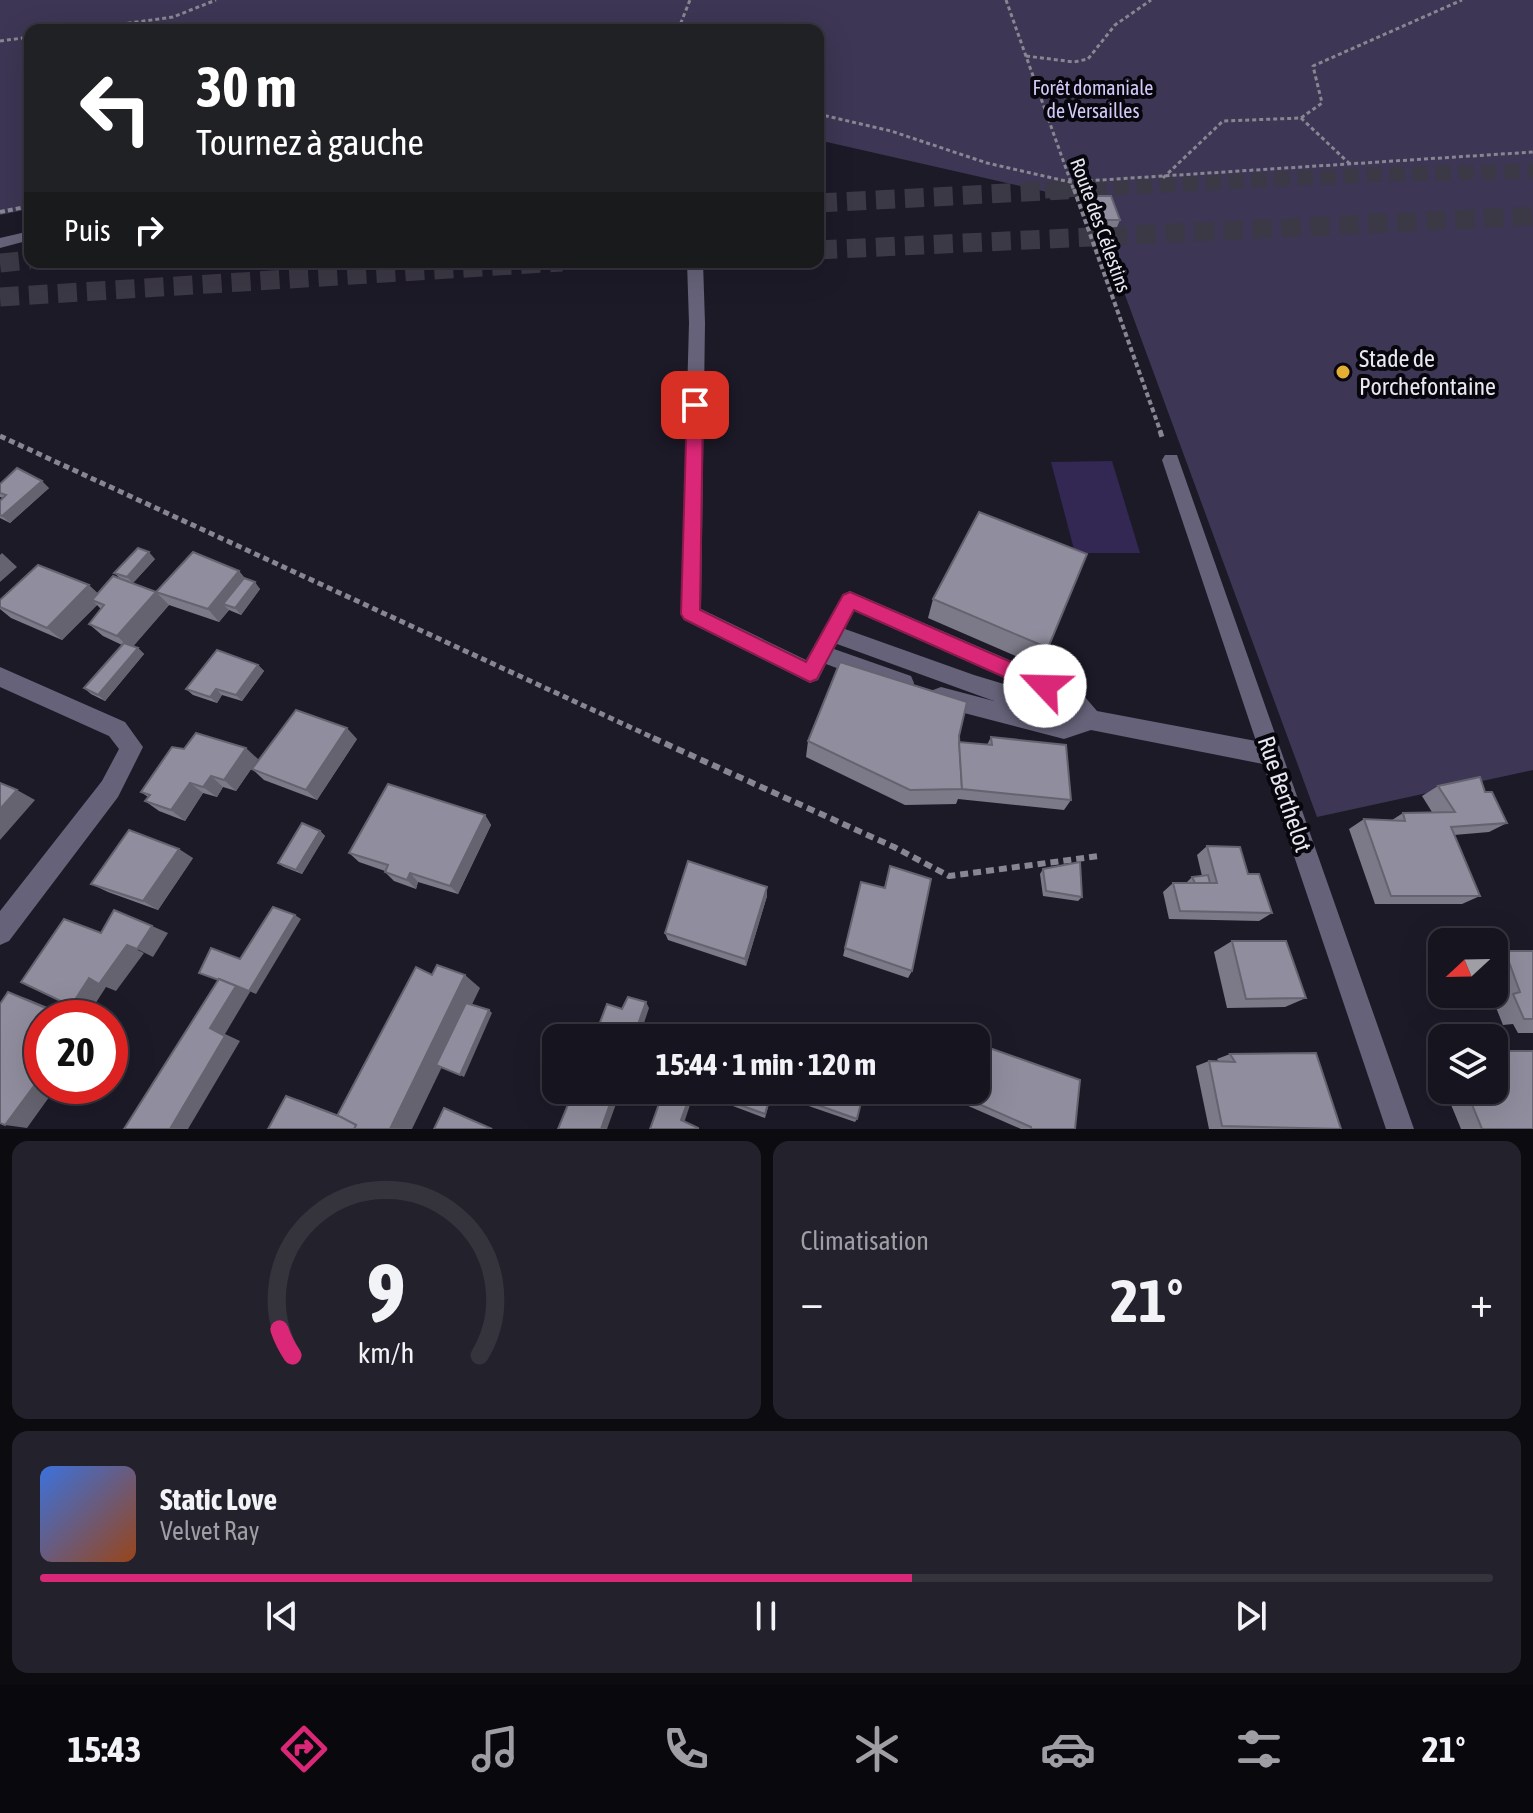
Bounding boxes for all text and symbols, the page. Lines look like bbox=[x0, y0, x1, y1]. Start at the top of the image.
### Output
text: 30 m bbox=[196, 55, 297, 119]
icon: left bbox=[64, 56, 168, 160]
park label: Forêt domaniale de Versailles bbox=[1033, 76, 1153, 122]
text: Tournez à gauche bbox=[196, 121, 424, 163]
street label: Route des Célestins bbox=[1066, 155, 1136, 295]
icon: right bbox=[127, 208, 171, 252]
text: Puis bbox=[64, 213, 111, 247]
place label: Stade de Porchefontaine bbox=[1359, 345, 1496, 400]
marker: Stade de Porchefontaine bbox=[1334, 363, 1352, 381]
pin bbox=[661, 371, 729, 439]
icon: arrive bbox=[673, 383, 717, 427]
position arrow bbox=[1003, 644, 1087, 728]
street label: Rue Berthelot bbox=[1253, 733, 1317, 856]
north arrow bbox=[1428, 928, 1508, 1008]
map controls bbox=[1428, 928, 1508, 1104]
speed limit sign: 20 bbox=[24, 1000, 128, 1104]
button: layers bbox=[1428, 1024, 1508, 1104]
text: 15:44 · 1 min · 120 m bbox=[656, 1047, 876, 1081]
text: Climatisation bbox=[801, 1226, 929, 1256]
text: 9 bbox=[367, 1244, 406, 1340]
text: 21° bbox=[1110, 1266, 1183, 1335]
text: − bbox=[801, 1276, 823, 1326]
text: + bbox=[1470, 1276, 1493, 1326]
text: km/h bbox=[358, 1336, 415, 1369]
text: Static Love bbox=[160, 1482, 277, 1516]
text: Velvet Ray bbox=[160, 1516, 260, 1546]
icon: previous bbox=[260, 1594, 304, 1638]
icon: pause bbox=[744, 1594, 788, 1638]
icon: next bbox=[1229, 1594, 1273, 1638]
icon: directions bbox=[276, 1721, 332, 1777]
icon: music bbox=[467, 1721, 523, 1777]
icon: phone bbox=[658, 1721, 714, 1777]
icon: climate bbox=[849, 1721, 905, 1777]
icon: car bbox=[1040, 1721, 1096, 1777]
icon: filters bbox=[1231, 1721, 1287, 1777]
text: 15:43 bbox=[67, 1728, 142, 1770]
text: 21° bbox=[1422, 1728, 1466, 1770]

